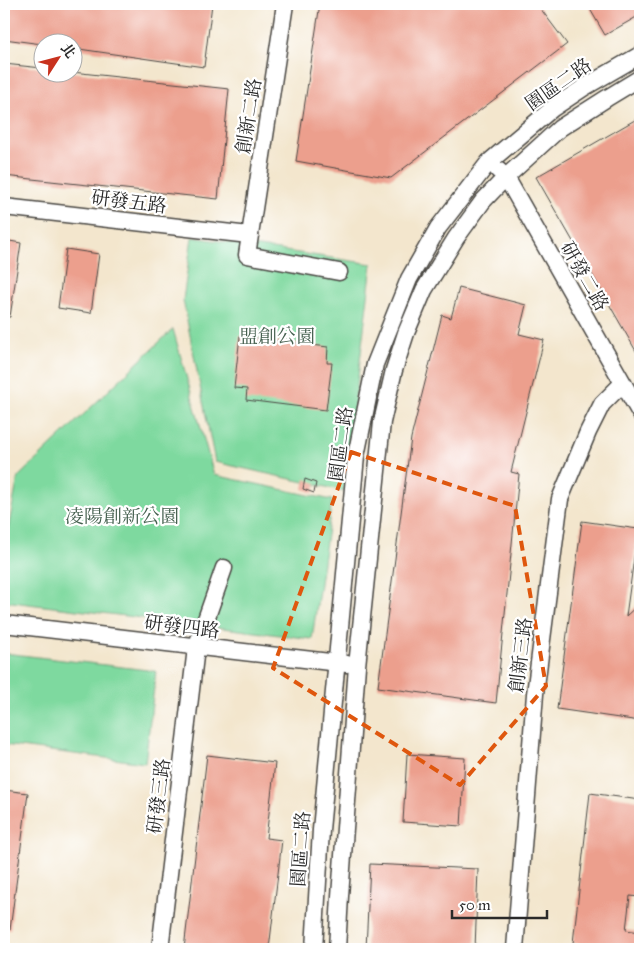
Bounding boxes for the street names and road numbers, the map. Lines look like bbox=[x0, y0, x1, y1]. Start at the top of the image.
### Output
street label: 園區二路 bbox=[521, 53, 596, 116]
street label: 創新二路 bbox=[231, 77, 266, 155]
street label: 研發五路 bbox=[90, 185, 168, 218]
street label: 研發二路 bbox=[556, 238, 614, 315]
street label: 園區二路 bbox=[324, 405, 357, 483]
street label: 研發四路 bbox=[143, 610, 221, 643]
street label: 創新三路 bbox=[504, 616, 537, 694]
street label: 研發三路 bbox=[142, 757, 175, 835]
street label: 園區二路 bbox=[286, 810, 315, 888]

